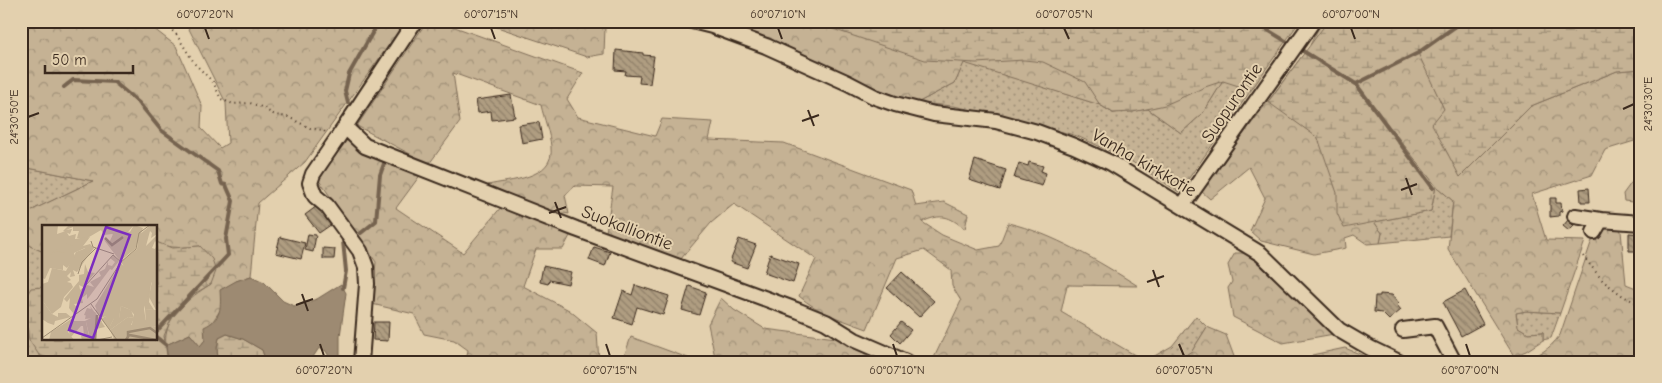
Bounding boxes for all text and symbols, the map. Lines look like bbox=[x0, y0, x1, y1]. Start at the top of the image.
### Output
text: 60°07'20"N bbox=[177, 7, 233, 21]
text: 60°07'15"N bbox=[464, 7, 518, 21]
text: 60°07'10"N bbox=[750, 7, 806, 21]
text: 60°07'05"N bbox=[1035, 7, 1093, 21]
text: 60°07'00"N bbox=[1322, 7, 1380, 21]
scale bar bbox=[45, 42, 132, 74]
text: 50 m bbox=[52, 51, 87, 69]
street label: Suopurontie bbox=[1197, 59, 1267, 147]
text: 24°30'30"E bbox=[1641, 77, 1655, 131]
text: 24°30'50"E bbox=[7, 89, 21, 145]
street label: Vanha kirkkotie bbox=[1088, 125, 1200, 201]
street label: Suokalliontie bbox=[578, 201, 676, 255]
inset map bbox=[42, 225, 158, 340]
text: 60°07'20"N bbox=[296, 363, 352, 377]
text: 60°07'15"N bbox=[583, 363, 637, 377]
text: 60°07'10"N bbox=[869, 363, 925, 377]
text: 60°07'05"N bbox=[1155, 363, 1213, 377]
text: 60°07'00"N bbox=[1441, 363, 1499, 377]

